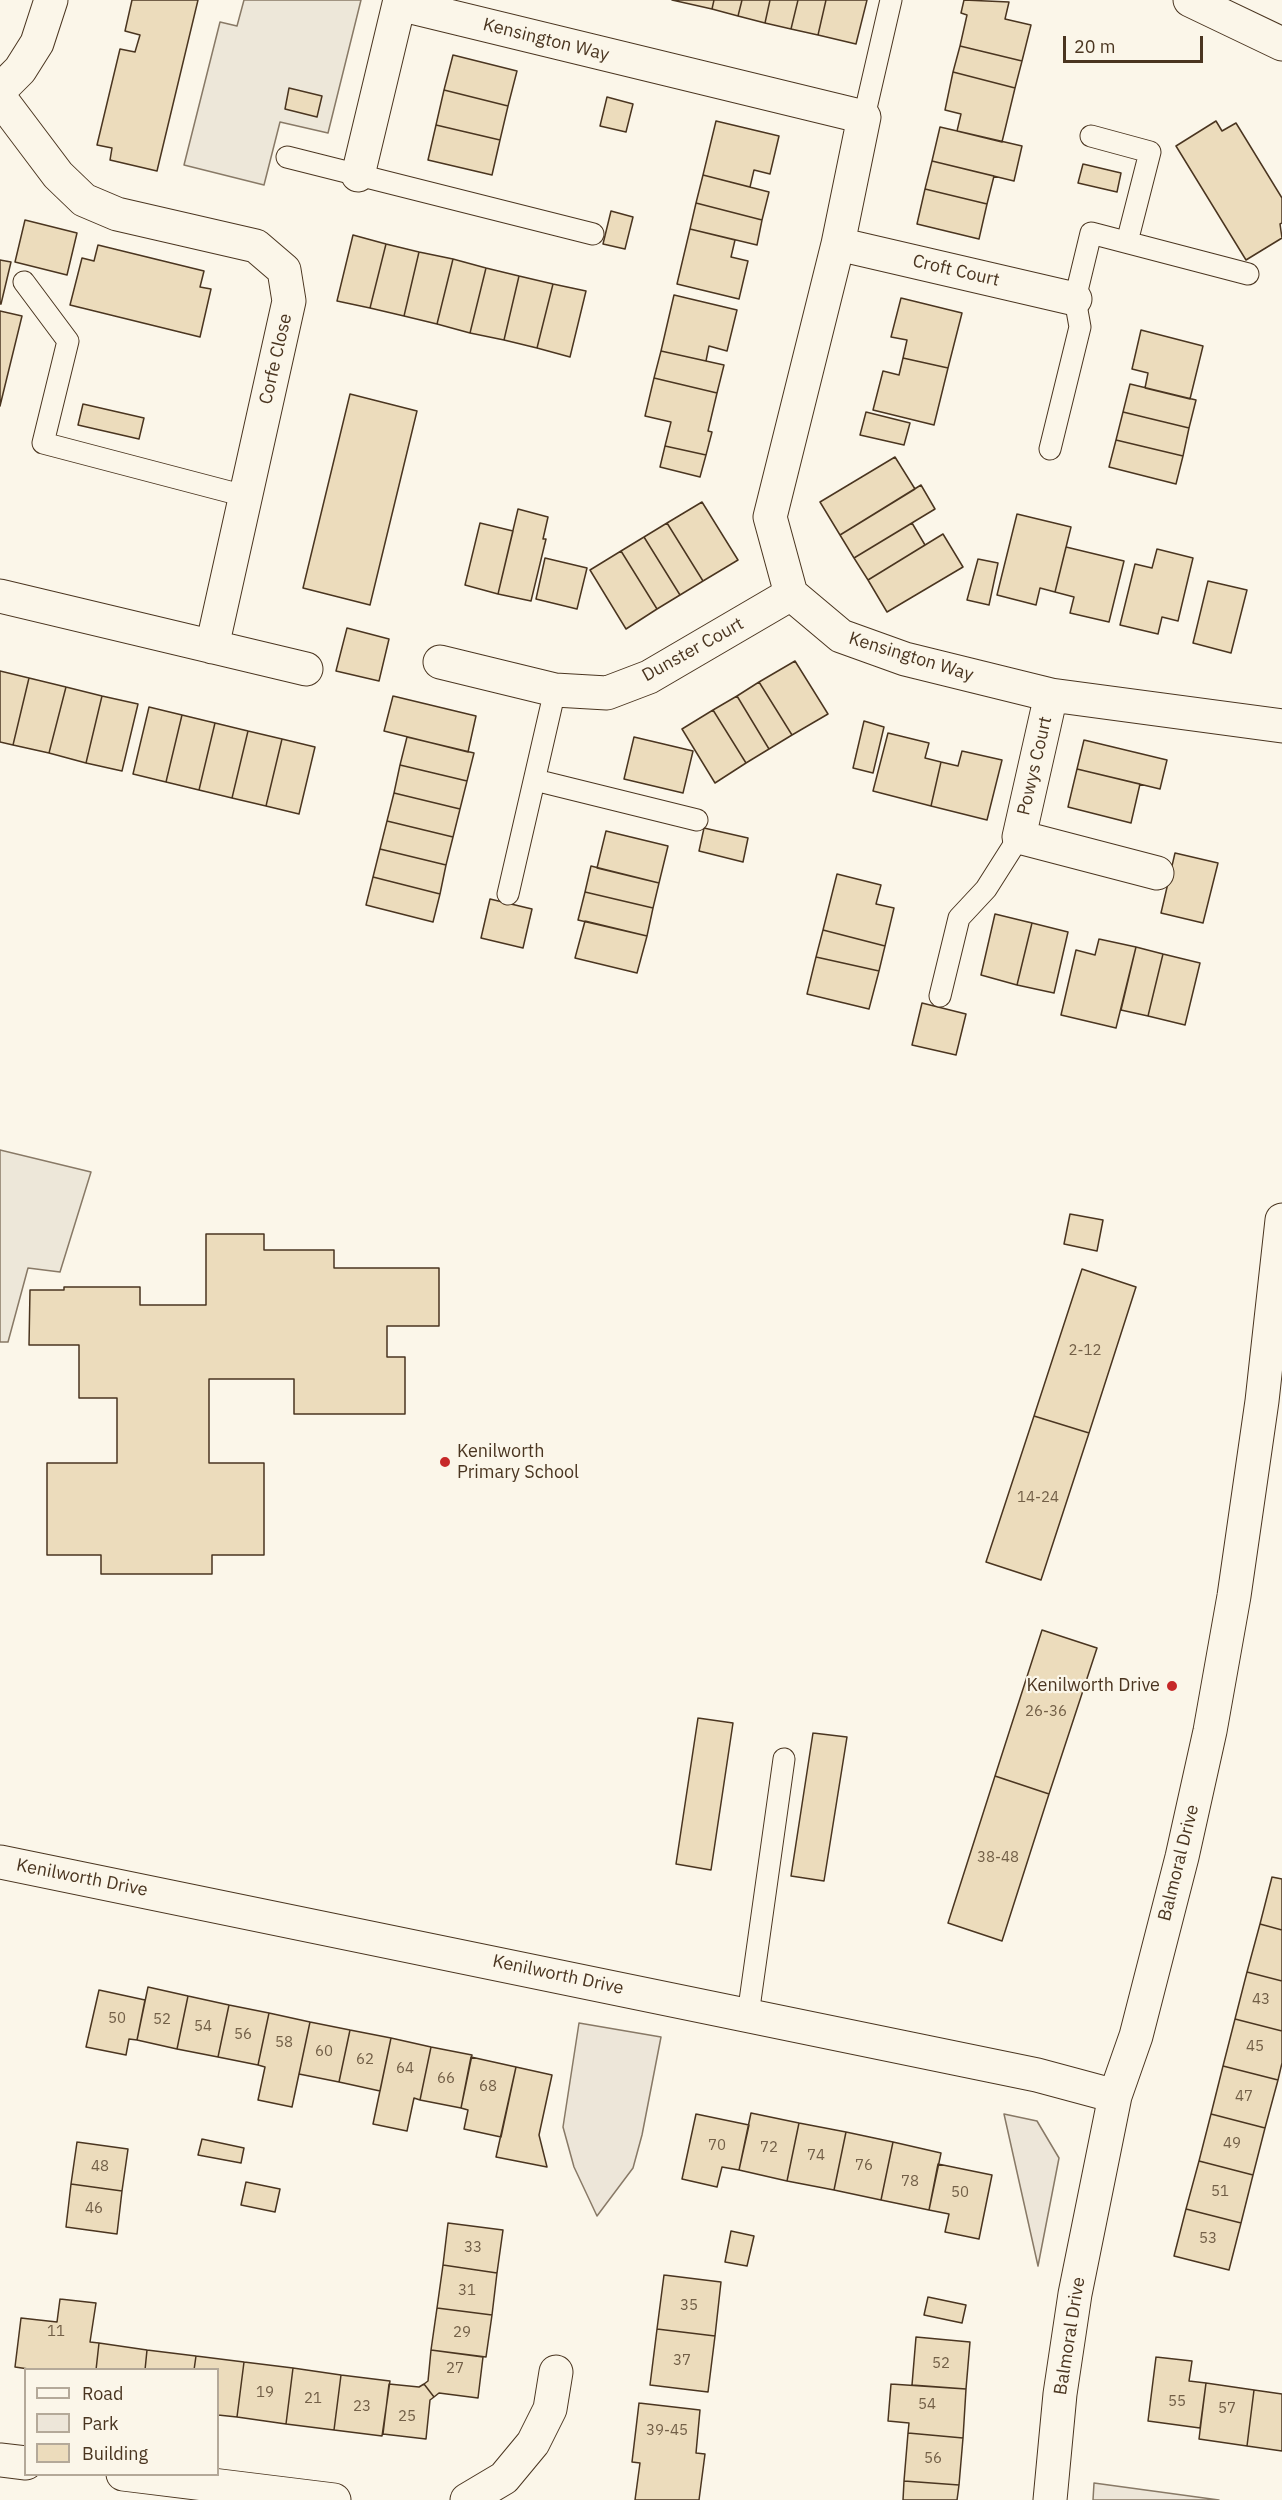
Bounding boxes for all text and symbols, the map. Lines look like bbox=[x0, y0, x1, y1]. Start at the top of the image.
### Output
street label: Kensington Way bbox=[481, 14, 611, 66]
scale bar bbox=[1066, 24, 1206, 62]
text: 20 m bbox=[1074, 35, 1116, 58]
street label: Croft Court bbox=[910, 251, 1002, 291]
street label: Corfe Close bbox=[255, 311, 297, 407]
street label: Dunster Court bbox=[639, 613, 747, 687]
street label: Kensington Way bbox=[846, 628, 976, 686]
street label: Powys Court bbox=[1013, 714, 1057, 818]
house number: 2-12 bbox=[1069, 1342, 1101, 1360]
place label: Kenilworth Primary School bbox=[457, 1441, 579, 1484]
marker: Kenilworth Primary School bbox=[438, 1455, 452, 1469]
house number: 14-24 bbox=[1017, 1489, 1059, 1507]
place label: Kenilworth Drive bbox=[1027, 1675, 1160, 1697]
marker: Kenilworth Drive bbox=[1165, 1679, 1179, 1693]
house number: 26-36 bbox=[1025, 1703, 1067, 1721]
street label: Balmoral Drive bbox=[1154, 1803, 1204, 1923]
house number: 38-48 bbox=[977, 1849, 1019, 1867]
street label: Kenilworth Drive bbox=[14, 1855, 150, 1901]
street label: Kenilworth Drive bbox=[490, 1951, 626, 1999]
house number: 43 bbox=[1252, 1991, 1270, 2009]
house number: 50 bbox=[108, 2010, 126, 2028]
house number: 52 bbox=[153, 2011, 171, 2029]
house number: 54 bbox=[194, 2018, 212, 2036]
house number: 56 bbox=[234, 2026, 252, 2044]
house number: 58 bbox=[275, 2034, 293, 2052]
house number: 45 bbox=[1246, 2038, 1264, 2056]
house number: 60 bbox=[315, 2043, 333, 2061]
house number: 62 bbox=[356, 2051, 374, 2069]
house number: 64 bbox=[396, 2060, 414, 2078]
house number: 66 bbox=[437, 2070, 455, 2088]
house number: 68 bbox=[479, 2078, 497, 2096]
house number: 47 bbox=[1235, 2088, 1253, 2106]
house number: 49 bbox=[1223, 2135, 1241, 2153]
house number: 70 bbox=[708, 2137, 726, 2155]
house number: 72 bbox=[760, 2139, 778, 2157]
house number: 74 bbox=[807, 2147, 825, 2165]
house number: 76 bbox=[855, 2157, 873, 2175]
house number: 48 bbox=[91, 2158, 109, 2176]
house number: 78 bbox=[901, 2173, 919, 2191]
house number: 51 bbox=[1211, 2183, 1229, 2201]
house number: 50 bbox=[951, 2184, 969, 2202]
house number: 46 bbox=[85, 2200, 103, 2218]
house number: 53 bbox=[1199, 2230, 1217, 2248]
house number: 33 bbox=[464, 2239, 482, 2257]
street label: Balmoral Drive bbox=[1050, 2275, 1090, 2397]
house number: 31 bbox=[458, 2282, 476, 2300]
house number: 35 bbox=[680, 2297, 698, 2315]
house number: 11 bbox=[47, 2323, 65, 2341]
house number: 29 bbox=[453, 2324, 471, 2342]
house number: 37 bbox=[673, 2352, 691, 2370]
house number: 52 bbox=[932, 2355, 950, 2373]
house number: 27 bbox=[446, 2360, 464, 2378]
legend bbox=[24, 2368, 219, 2476]
text: Road bbox=[82, 2382, 123, 2405]
house number: 19 bbox=[256, 2384, 274, 2402]
house number: 21 bbox=[304, 2390, 322, 2408]
house number: 55 bbox=[1168, 2393, 1186, 2411]
house number: 54 bbox=[918, 2396, 936, 2414]
house number: 23 bbox=[353, 2398, 371, 2416]
house number: 57 bbox=[1218, 2400, 1236, 2418]
house number: 25 bbox=[398, 2408, 416, 2426]
text: Park bbox=[82, 2412, 118, 2435]
house number: 39-45 bbox=[646, 2422, 688, 2440]
text: Building bbox=[82, 2442, 148, 2465]
house number: 56 bbox=[924, 2450, 942, 2468]

